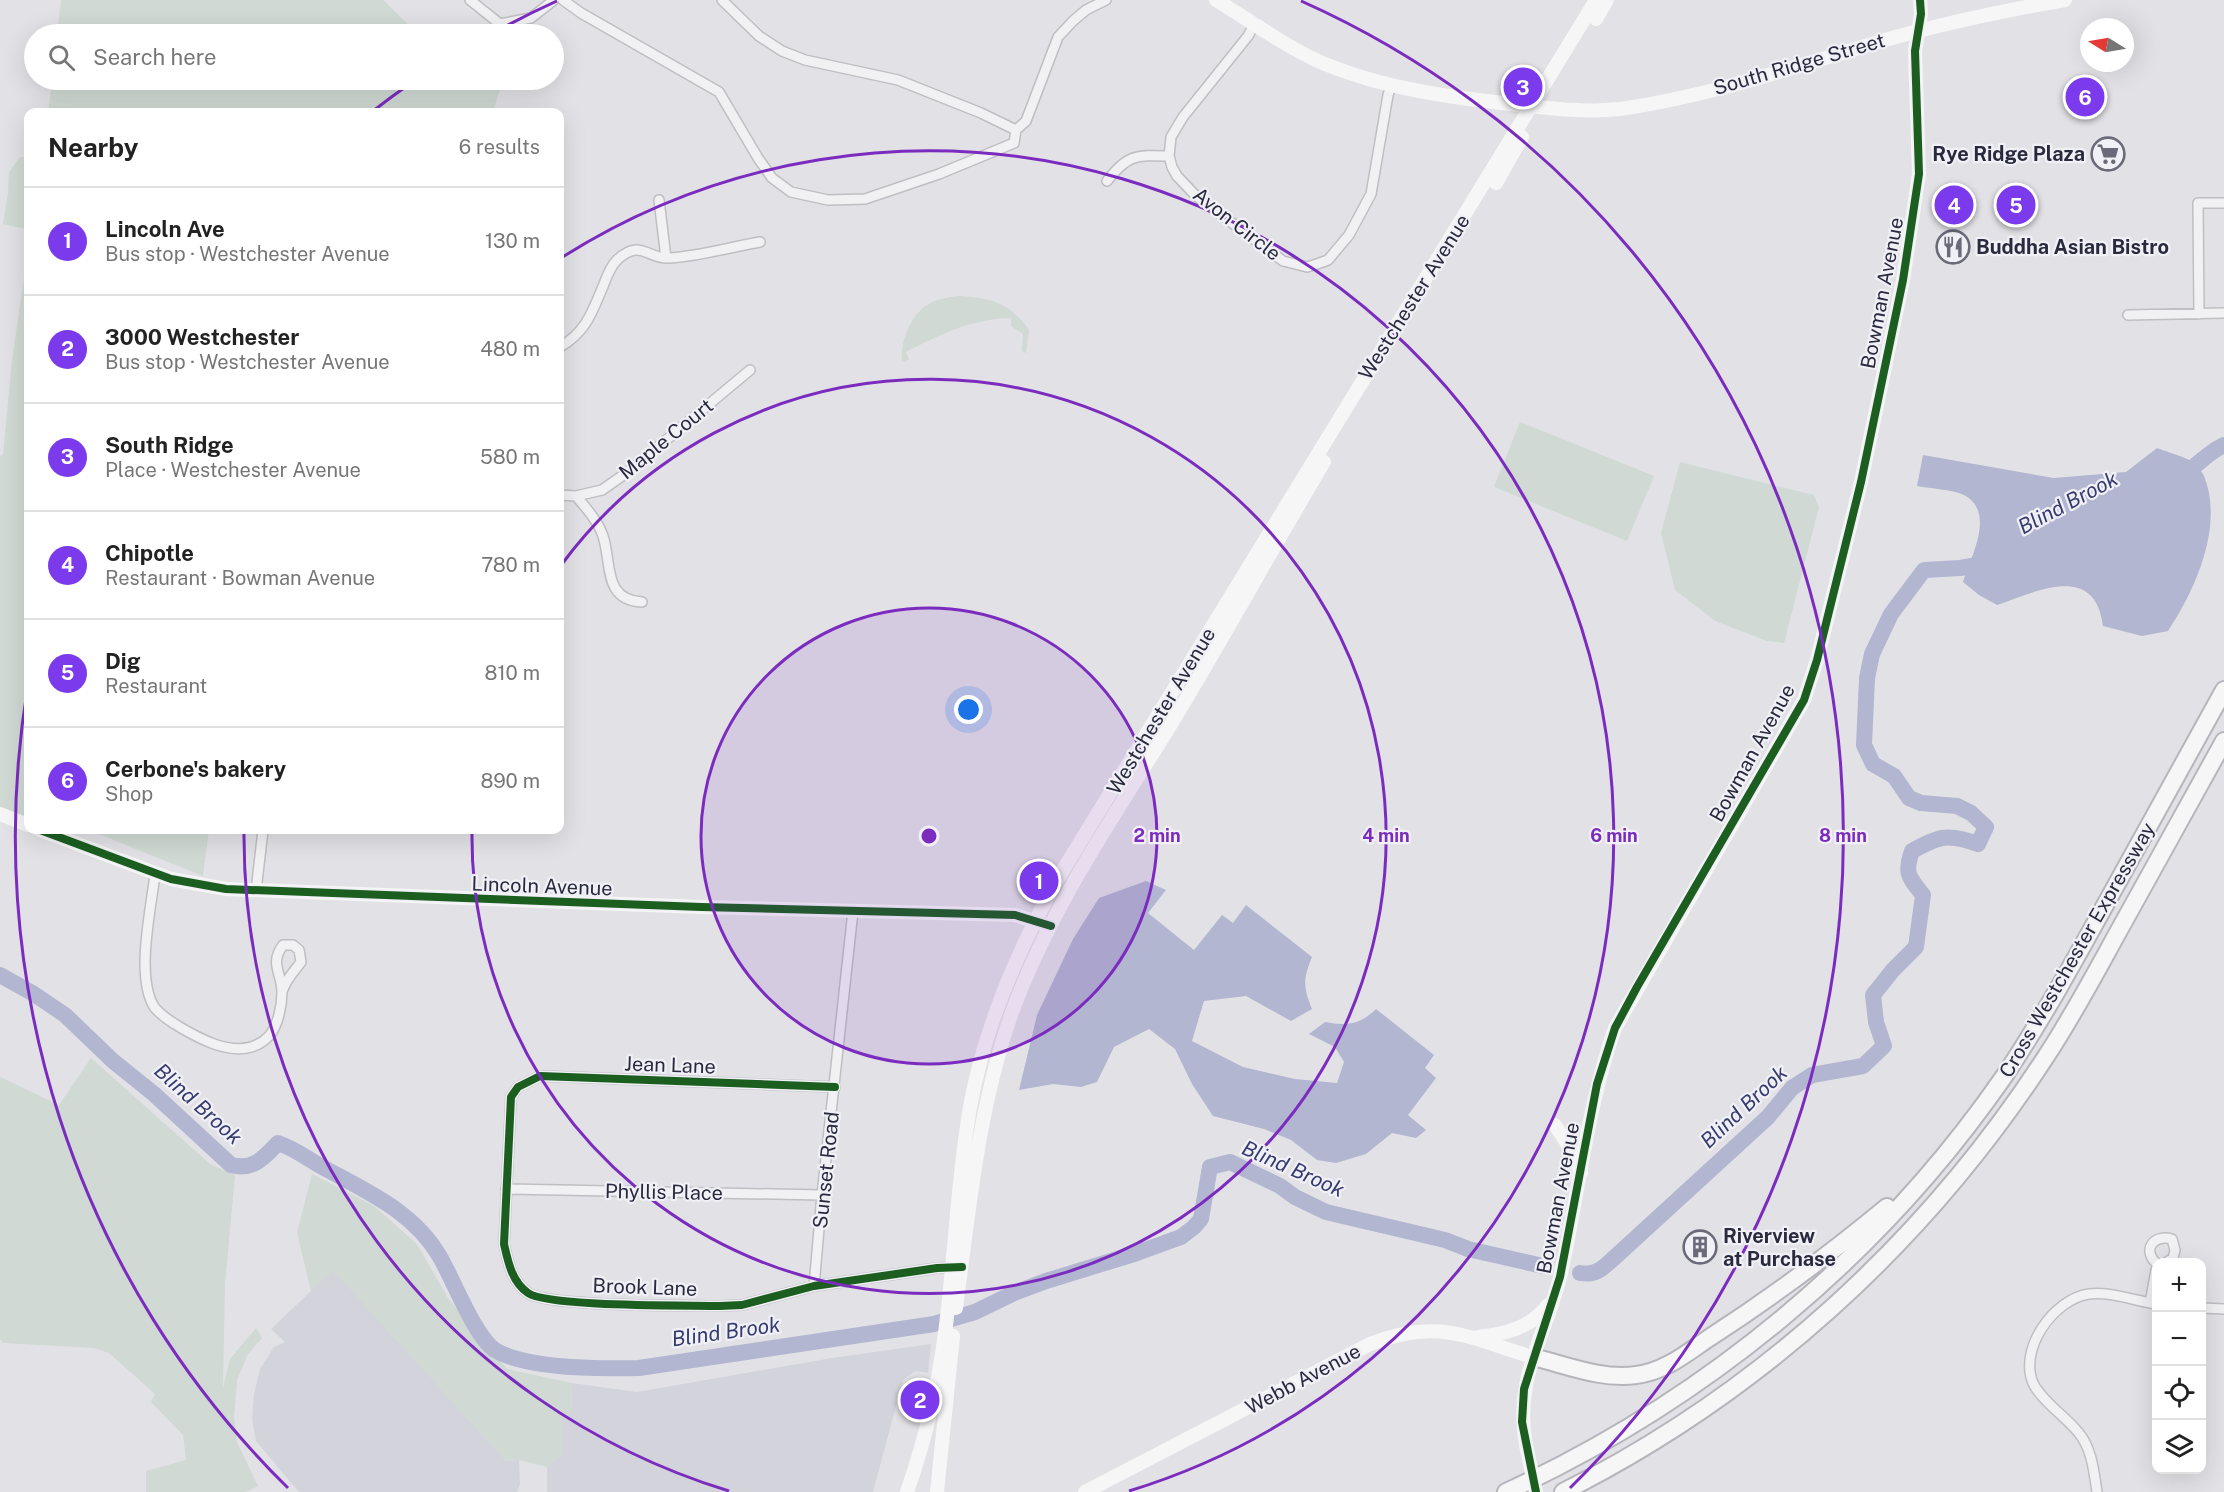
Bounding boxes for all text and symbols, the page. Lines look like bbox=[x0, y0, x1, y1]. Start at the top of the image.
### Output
north arrow bbox=[2080, 18, 2134, 72]
search box bbox=[24, 24, 564, 90]
street label: South Ridge Street bbox=[1710, 28, 1888, 100]
icon: search bbox=[45, 41, 78, 74]
text: Search here bbox=[93, 44, 217, 70]
pin: 3 bbox=[1504, 64, 1543, 110]
pin: 6 bbox=[2066, 74, 2104, 120]
text: Nearby bbox=[48, 132, 138, 163]
text: 6 results bbox=[459, 135, 540, 159]
supermarket icon: Rye Ridge Plaza bbox=[2090, 136, 2126, 172]
place label: Rye Ridge Plaza bbox=[1932, 142, 2085, 166]
street label: Avon Circle bbox=[1188, 182, 1286, 266]
pin: 4 bbox=[1934, 182, 1974, 228]
pin: 5 bbox=[1996, 182, 2036, 228]
street label: Westchester Avenue bbox=[1353, 210, 1475, 384]
street label: Bowman Avenue bbox=[1856, 215, 1908, 371]
text: Lincoln Ave bbox=[105, 216, 225, 242]
text: 1 bbox=[63, 229, 72, 253]
text: 130 m bbox=[485, 229, 540, 253]
restaurant icon: Buddha Asian Bistro bbox=[1935, 229, 1971, 265]
place label: Buddha Asian Bistro bbox=[1976, 235, 2169, 259]
text: Bus stop · Westchester Avenue bbox=[105, 242, 390, 266]
text: 3000 Westchester bbox=[105, 324, 299, 350]
text: 2 bbox=[61, 337, 74, 361]
text: 480 m bbox=[480, 337, 540, 361]
text: Bus stop · Westchester Avenue bbox=[105, 350, 390, 374]
street label: Maple Court bbox=[614, 394, 718, 484]
text: South Ridge bbox=[105, 432, 234, 458]
text: 3 bbox=[61, 445, 74, 469]
text: 580 m bbox=[480, 445, 540, 469]
text: Place · Westchester Avenue bbox=[105, 458, 361, 482]
water label: Blind Brook bbox=[2014, 466, 2122, 539]
text: Chipotle bbox=[105, 540, 194, 566]
text: 4 bbox=[61, 553, 74, 577]
text: 780 m bbox=[481, 553, 540, 577]
text: Restaurant · Bowman Avenue bbox=[105, 566, 375, 590]
street label: Westchester Avenue bbox=[1102, 623, 1220, 799]
text: Dig bbox=[105, 648, 140, 674]
text: 5 bbox=[61, 661, 74, 685]
text: 810 m bbox=[485, 661, 540, 685]
text: Restaurant bbox=[105, 674, 207, 698]
street label: Bowman Avenue bbox=[1704, 680, 1800, 826]
your location bbox=[954, 695, 983, 724]
text: Cerbone's bakery bbox=[105, 756, 286, 782]
text: 6 bbox=[61, 769, 74, 793]
text: 890 m bbox=[480, 769, 540, 793]
text: Shop bbox=[105, 782, 153, 806]
street label: Cross Westchester Expressway bbox=[1994, 818, 2160, 1082]
text: 2 min bbox=[1133, 825, 1181, 846]
text: 4 min bbox=[1362, 825, 1410, 846]
text: 6 min bbox=[1590, 825, 1638, 846]
text: 8 min bbox=[1819, 825, 1867, 846]
centre of rings bbox=[919, 826, 939, 846]
pin: 1 bbox=[1020, 858, 1058, 904]
street label: Lincoln Avenue bbox=[471, 872, 613, 900]
street label: Jean Lane bbox=[624, 1051, 716, 1079]
water label: Blind Brook bbox=[149, 1058, 248, 1150]
water label: Blind Brook bbox=[1695, 1060, 1793, 1153]
street label: Sunset Road bbox=[808, 1110, 844, 1230]
street label: Bowman Avenue bbox=[1532, 1120, 1584, 1276]
water label: Blind Brook bbox=[1238, 1135, 1349, 1202]
street label: Phyllis Place bbox=[605, 1179, 723, 1205]
place label: Riverview at Purchase bbox=[1723, 1224, 1836, 1271]
building icon: Riverview at Purchase bbox=[1682, 1229, 1718, 1265]
map controls bbox=[2152, 1258, 2206, 1474]
button: + bbox=[2152, 1258, 2206, 1312]
street label: Brook Lane bbox=[592, 1273, 698, 1301]
water label: Blind Brook bbox=[670, 1311, 782, 1351]
button: − bbox=[2152, 1312, 2206, 1366]
street label: Webb Avenue bbox=[1241, 1339, 1365, 1419]
button: locate bbox=[2152, 1366, 2206, 1420]
pin: 2 bbox=[900, 1378, 940, 1422]
button: layers bbox=[2152, 1420, 2206, 1474]

